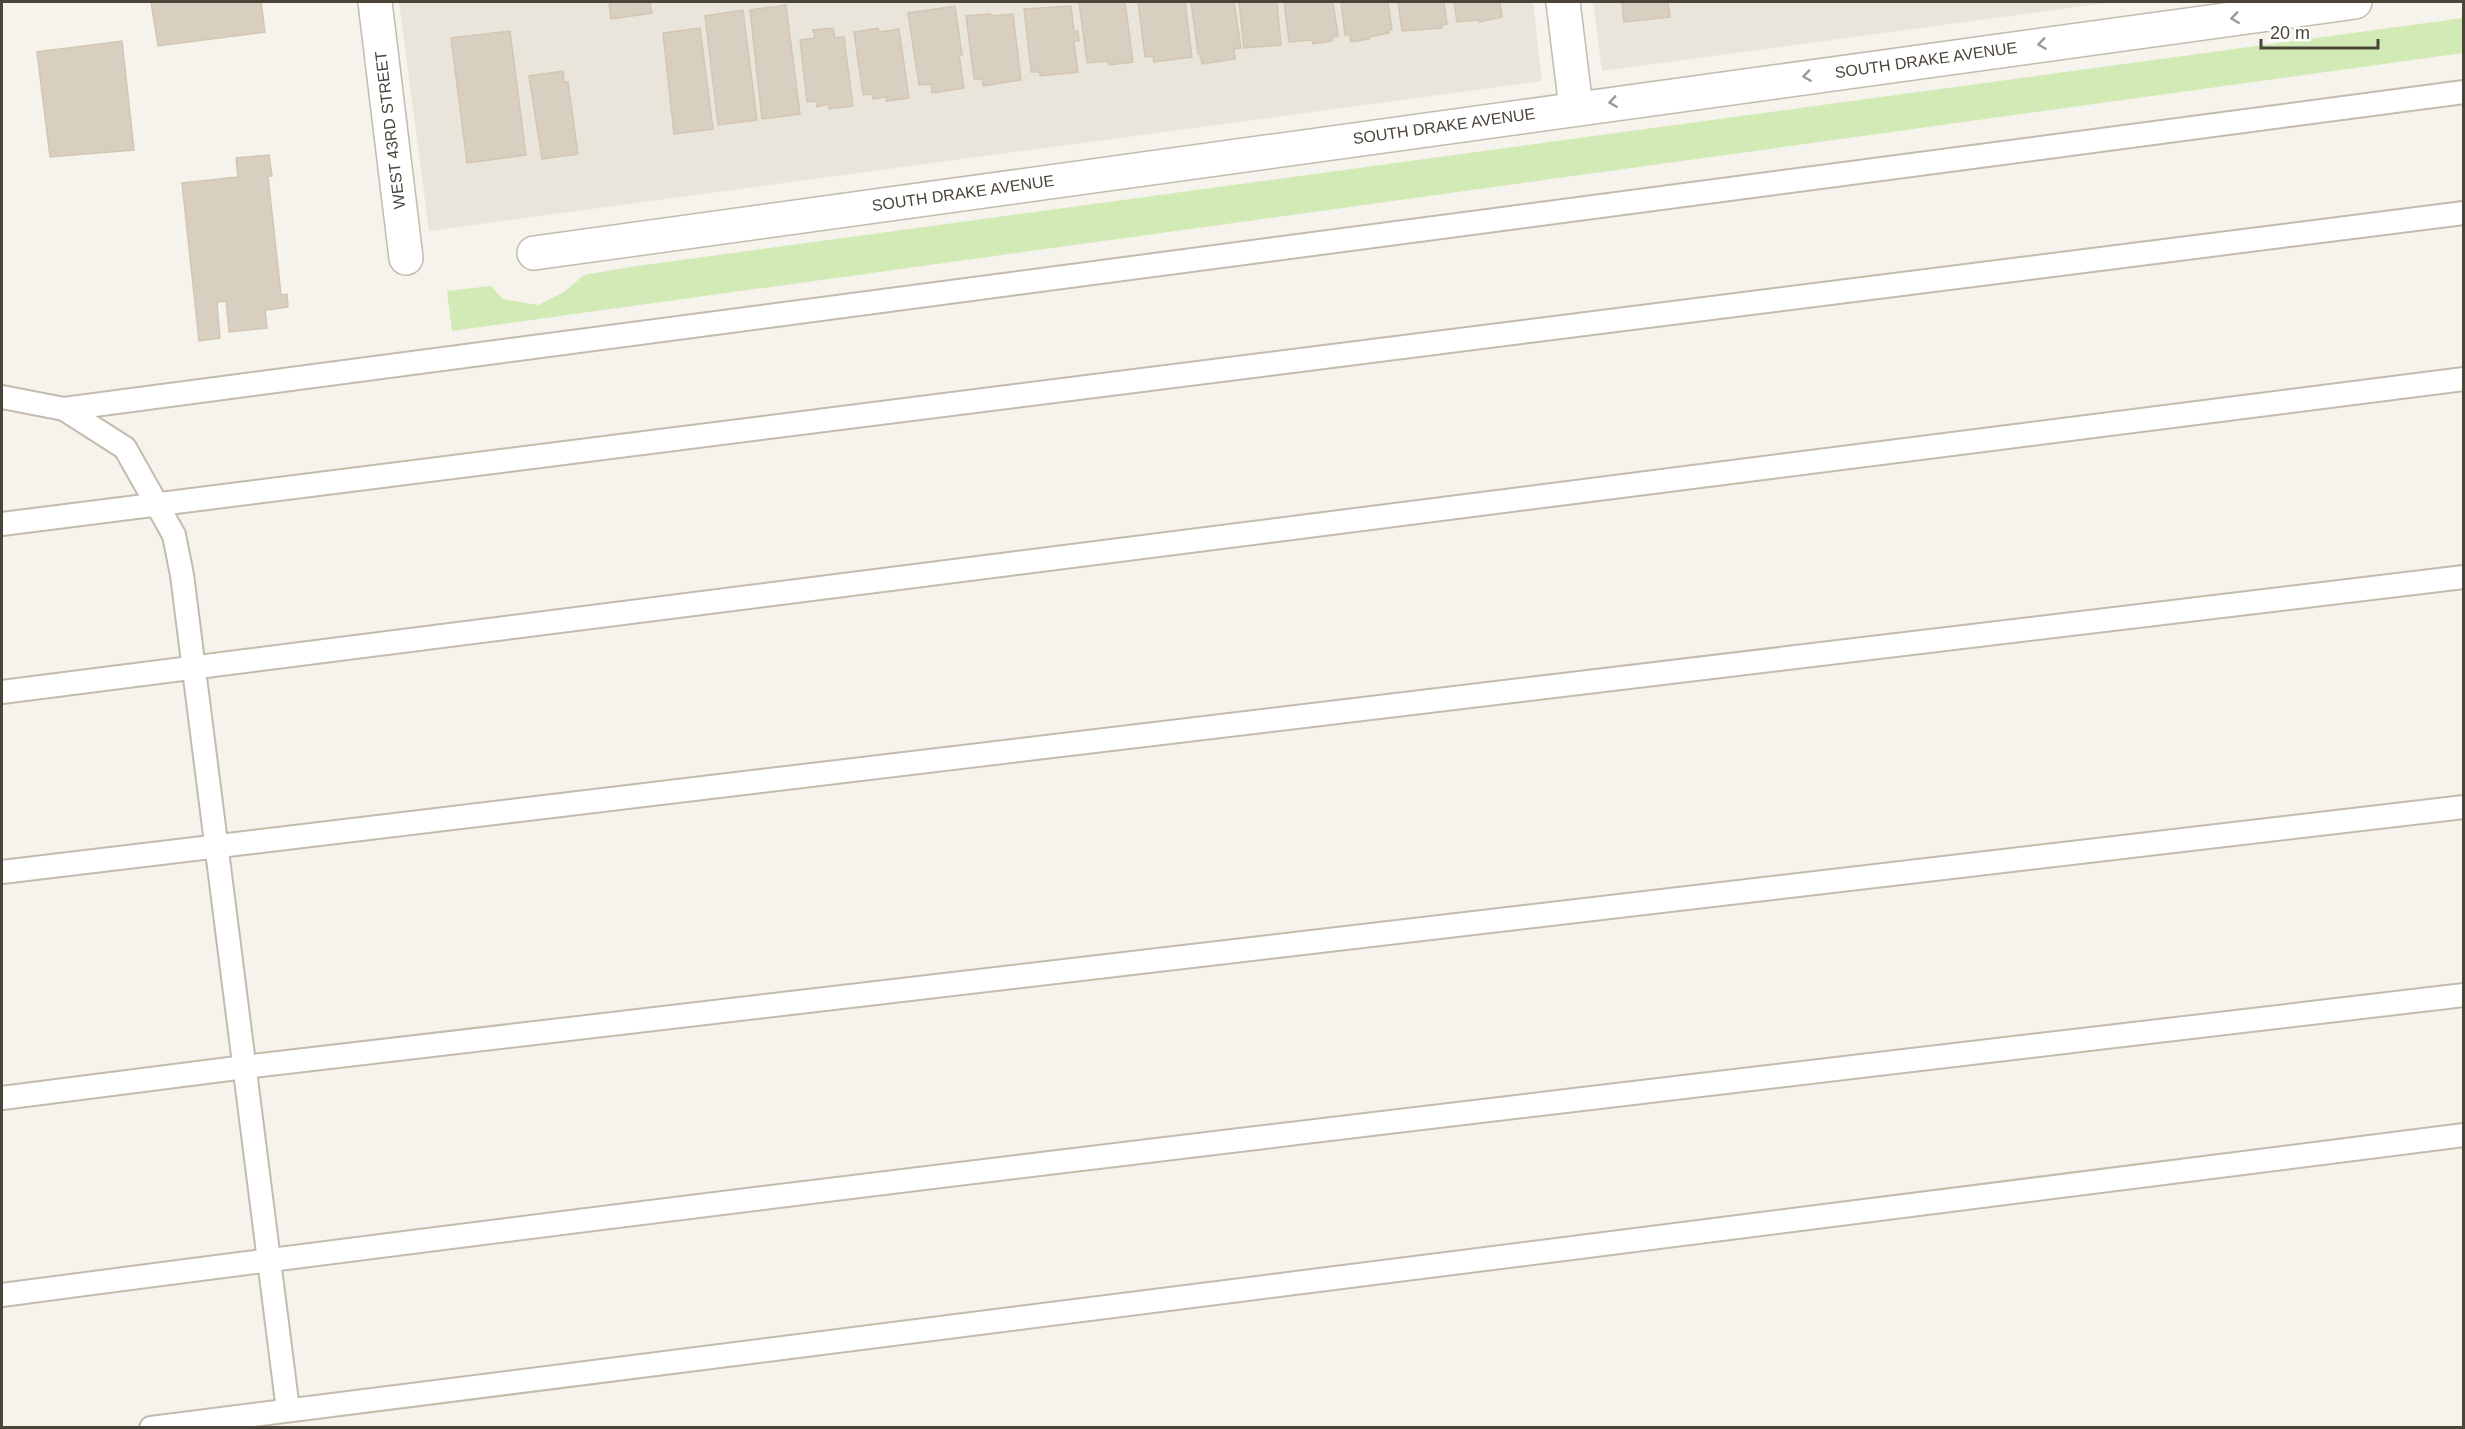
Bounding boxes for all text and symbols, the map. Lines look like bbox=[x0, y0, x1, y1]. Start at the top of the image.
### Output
one-way arrow bbox=[2230, 11, 2239, 23]
scale bar bbox=[2261, 12, 2378, 50]
text: 20 m bbox=[2270, 23, 2310, 43]
one-way arrow bbox=[2037, 38, 2046, 50]
street label: SOUTH DRAKE AVENUE bbox=[1834, 39, 2018, 81]
street label: WEST 43RD STREET bbox=[372, 50, 408, 210]
one-way arrow bbox=[1802, 70, 1811, 82]
one-way arrow bbox=[1609, 96, 1618, 108]
street label: SOUTH DRAKE AVENUE bbox=[1352, 105, 1536, 147]
street label: SOUTH DRAKE AVENUE bbox=[871, 172, 1055, 214]

